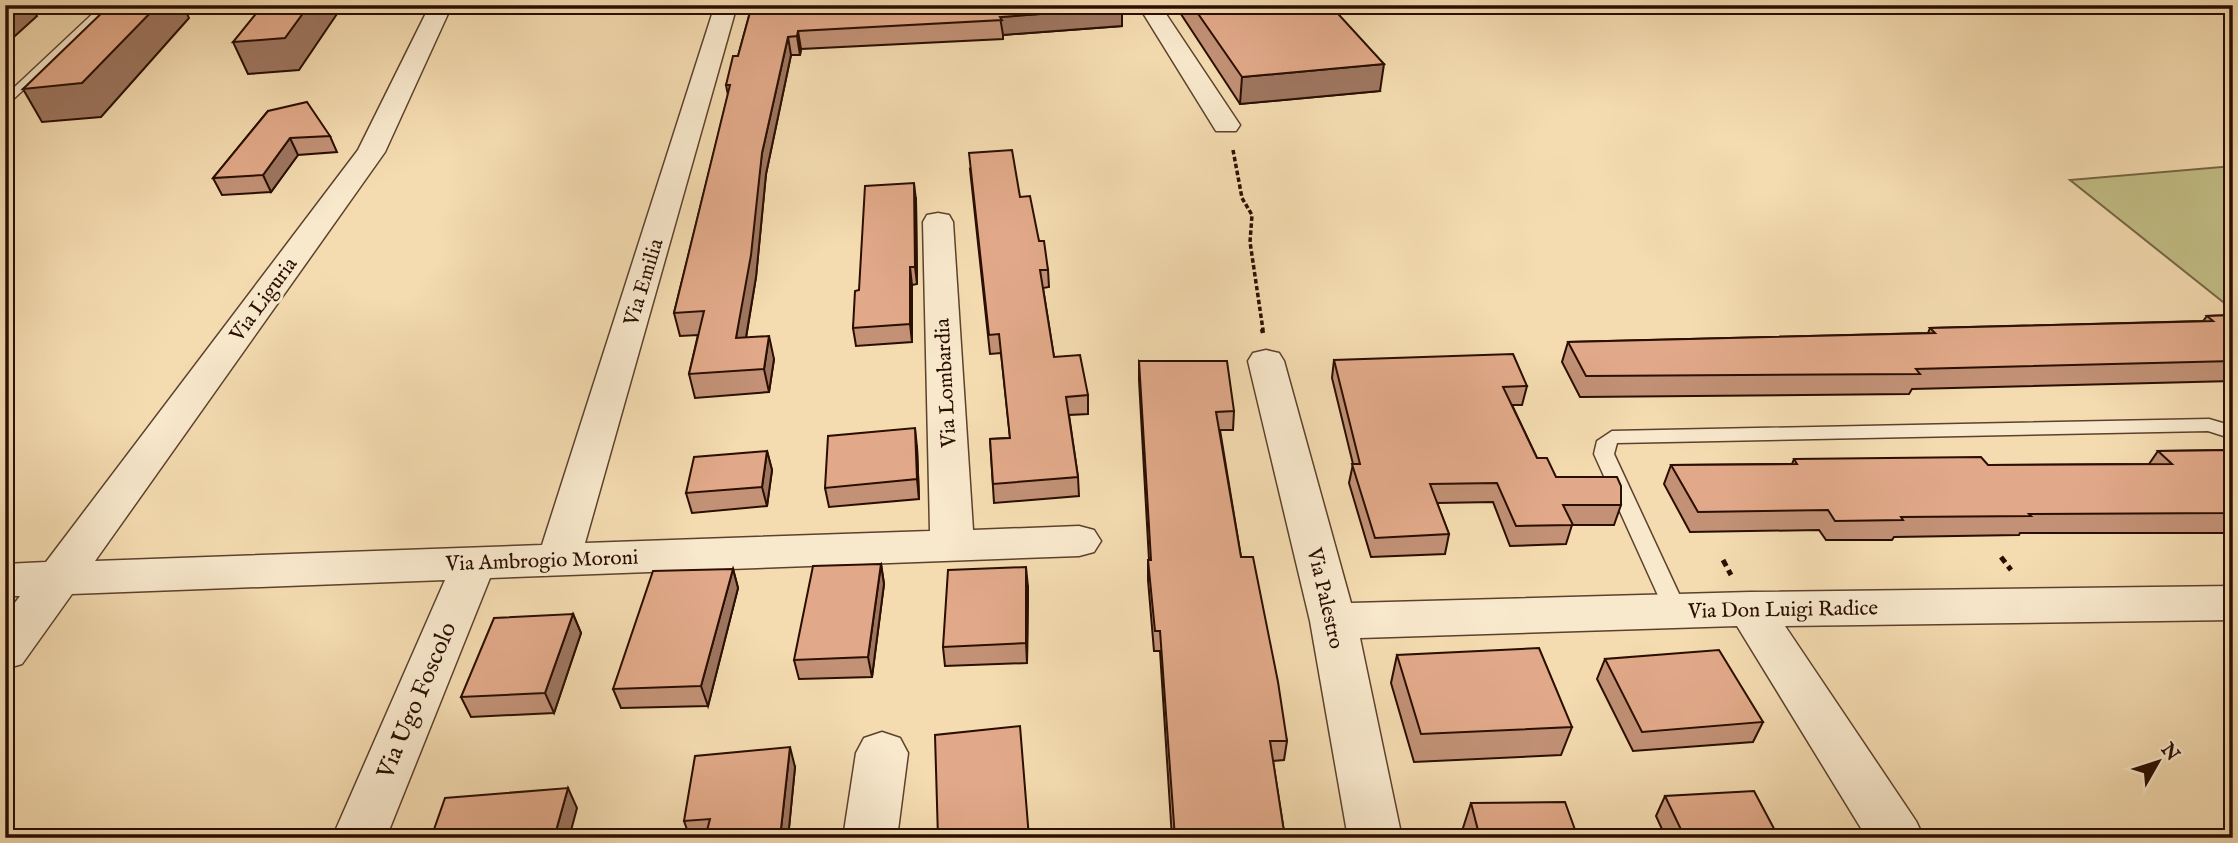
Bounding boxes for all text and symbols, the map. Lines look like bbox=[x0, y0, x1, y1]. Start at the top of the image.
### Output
street label: Via Emilia bbox=[618, 235, 671, 330]
street label: Via Liguria bbox=[224, 251, 305, 348]
street label: Via Lombardia bbox=[930, 317, 963, 449]
street label: Via Palestro bbox=[1300, 544, 1349, 652]
street label: Via Ambrogio Moroni bbox=[444, 545, 639, 578]
street label: Via Don Luigi Radice bbox=[1687, 595, 1879, 626]
street label: Via Ugo Foscolo bbox=[370, 617, 464, 785]
north arrow bbox=[2122, 728, 2192, 798]
text: N bbox=[2155, 738, 2185, 767]

